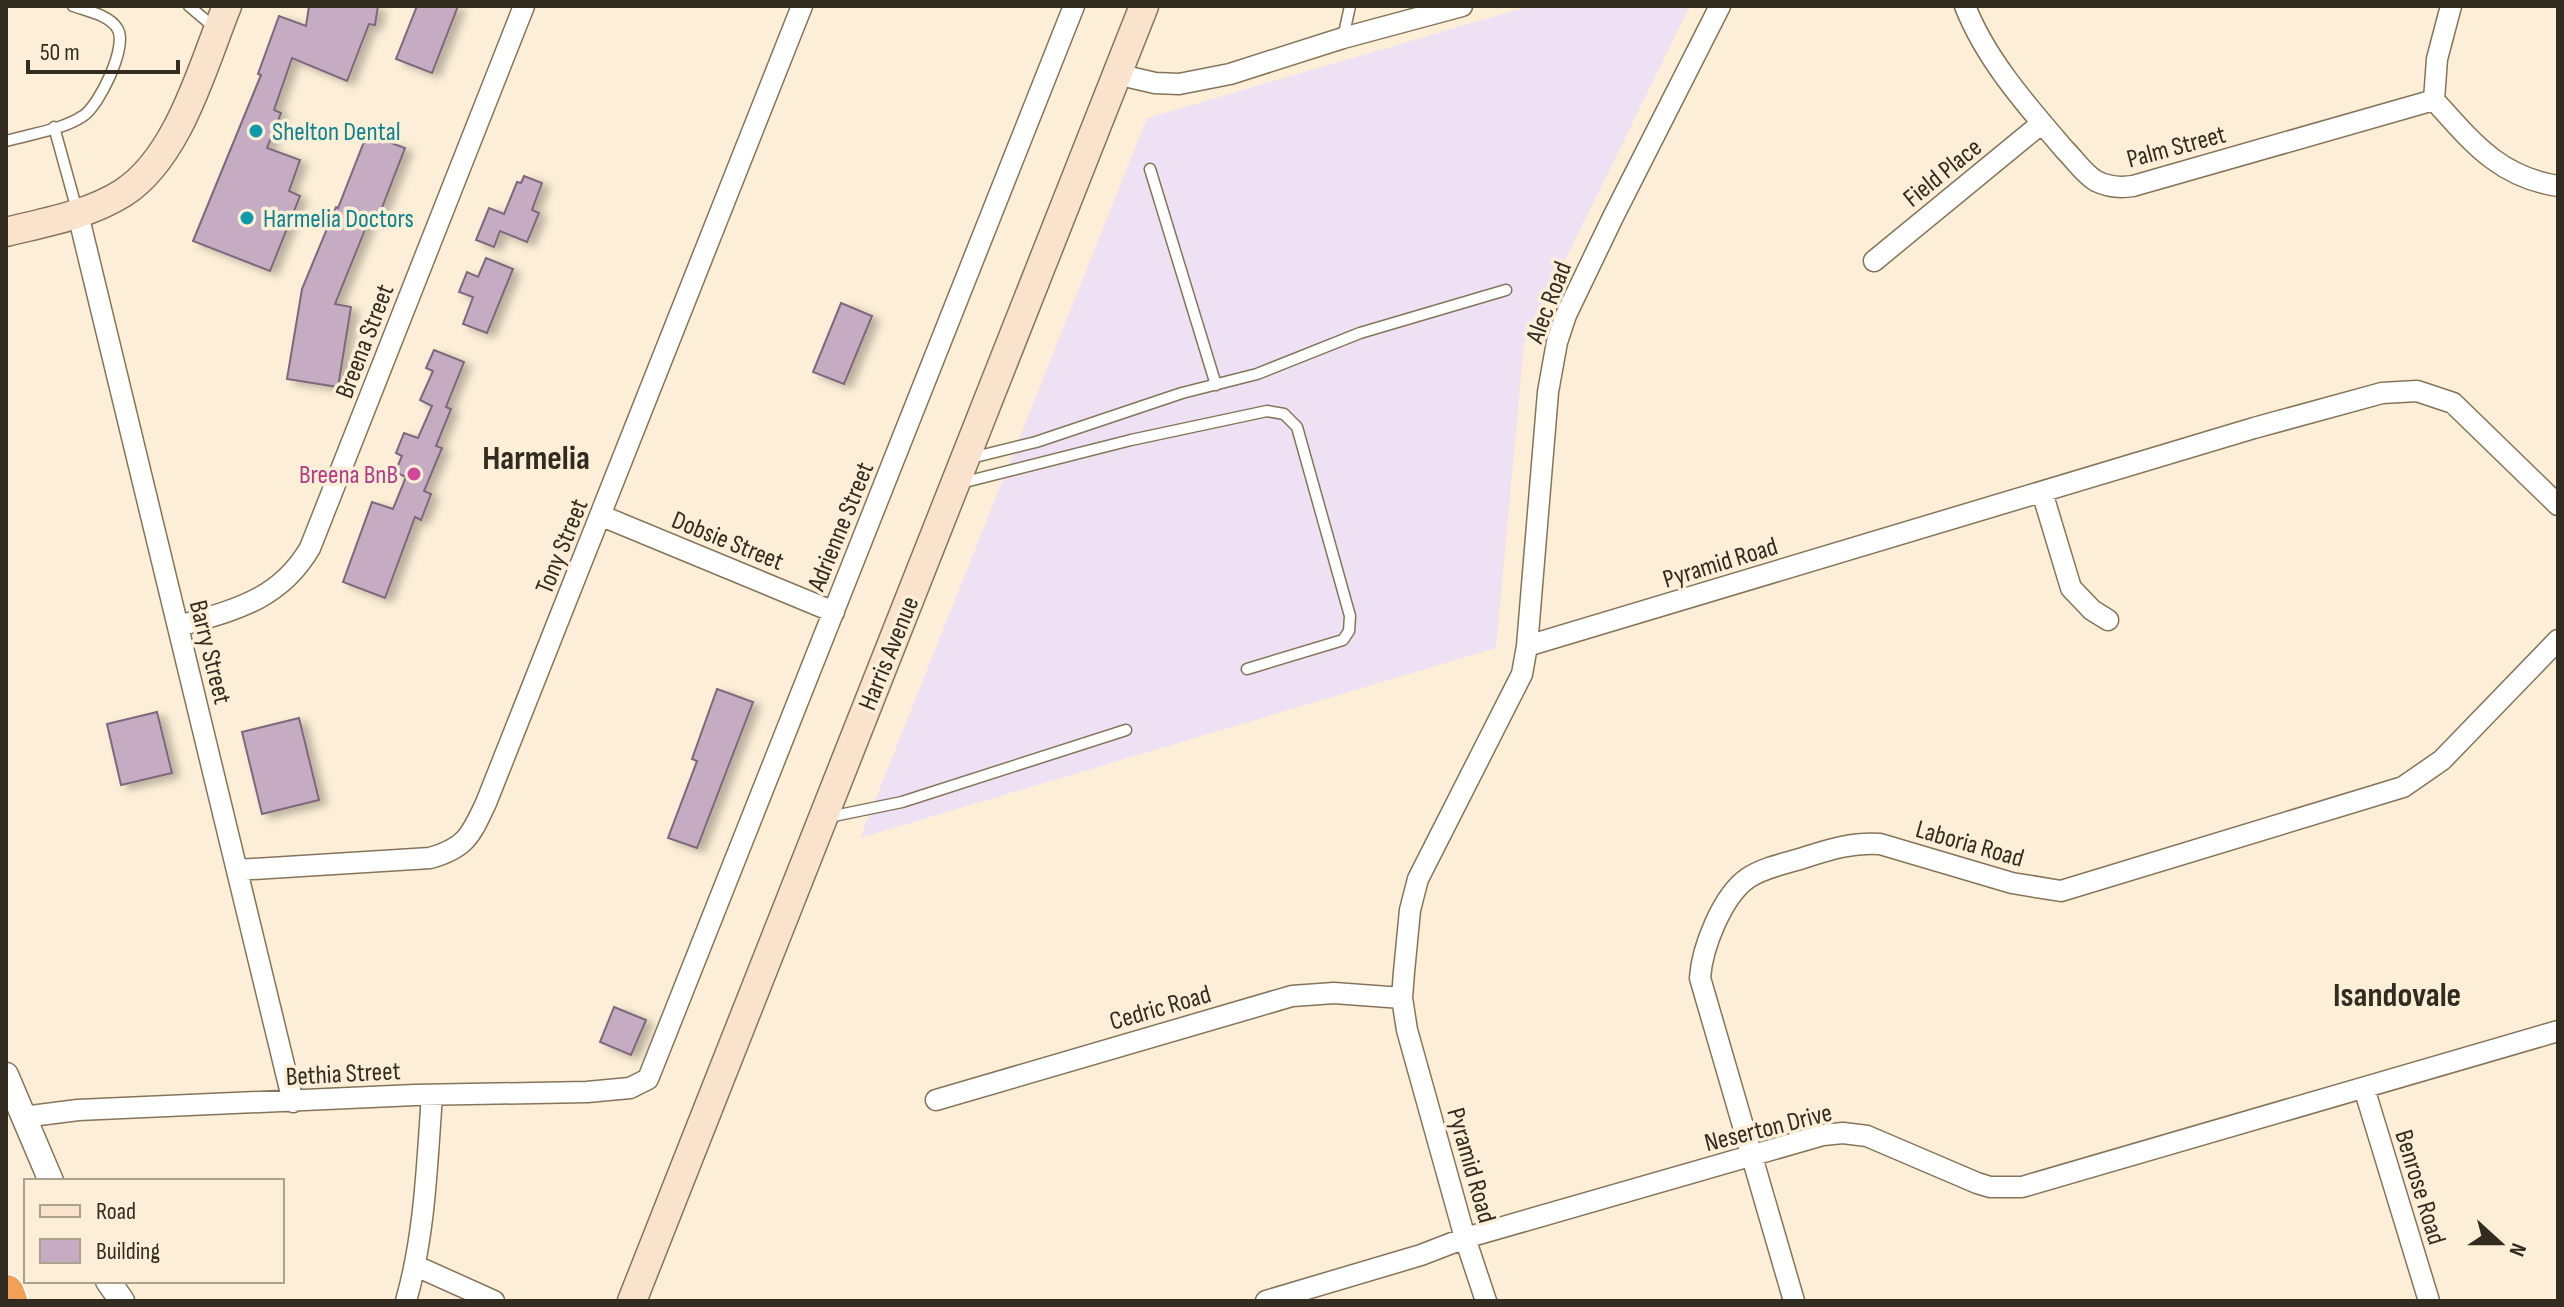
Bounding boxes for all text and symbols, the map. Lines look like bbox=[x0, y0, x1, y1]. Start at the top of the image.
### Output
scale bar bbox=[28, 24, 178, 74]
text: 50 m bbox=[40, 38, 80, 67]
place label: Shelton Dental bbox=[272, 117, 401, 148]
street label: Palm Street bbox=[2124, 119, 2229, 176]
marker: Shelton Dental bbox=[247, 122, 265, 140]
street label: Field Place bbox=[1897, 132, 1988, 214]
place label: Harmelia Doctors bbox=[263, 204, 414, 235]
marker: Harmelia Doctors bbox=[238, 209, 256, 227]
street label: Alec Road bbox=[1519, 257, 1579, 349]
street label: Breena Street bbox=[329, 280, 401, 403]
district label: Harmelia bbox=[482, 438, 590, 479]
street label: Adrienne Street bbox=[801, 458, 881, 596]
place label: Breena BnB bbox=[299, 460, 398, 491]
marker: Breena BnB bbox=[405, 465, 423, 483]
street label: Tony Street bbox=[529, 494, 595, 599]
street label: Dobsie Street bbox=[667, 505, 788, 578]
street label: Pyramid Road bbox=[1659, 531, 1782, 596]
street label: Harris Avenue bbox=[853, 592, 926, 715]
street label: Barry Street bbox=[182, 597, 237, 708]
street label: Laboria Road bbox=[1912, 814, 2027, 875]
district label: Isandovale bbox=[2333, 975, 2461, 1016]
street label: Cedric Road bbox=[1106, 979, 1215, 1038]
street label: Bethia Street bbox=[285, 1056, 401, 1093]
street label: Neserton Drive bbox=[1701, 1098, 1835, 1159]
street label: Pyramid Road bbox=[1439, 1104, 1502, 1227]
street label: Benrose Road bbox=[2387, 1126, 2452, 1249]
legend bbox=[24, 1179, 284, 1283]
text: Road bbox=[96, 1197, 136, 1226]
north arrow bbox=[2460, 1203, 2540, 1283]
text: Building bbox=[96, 1237, 160, 1266]
text: N bbox=[2503, 1239, 2532, 1260]

